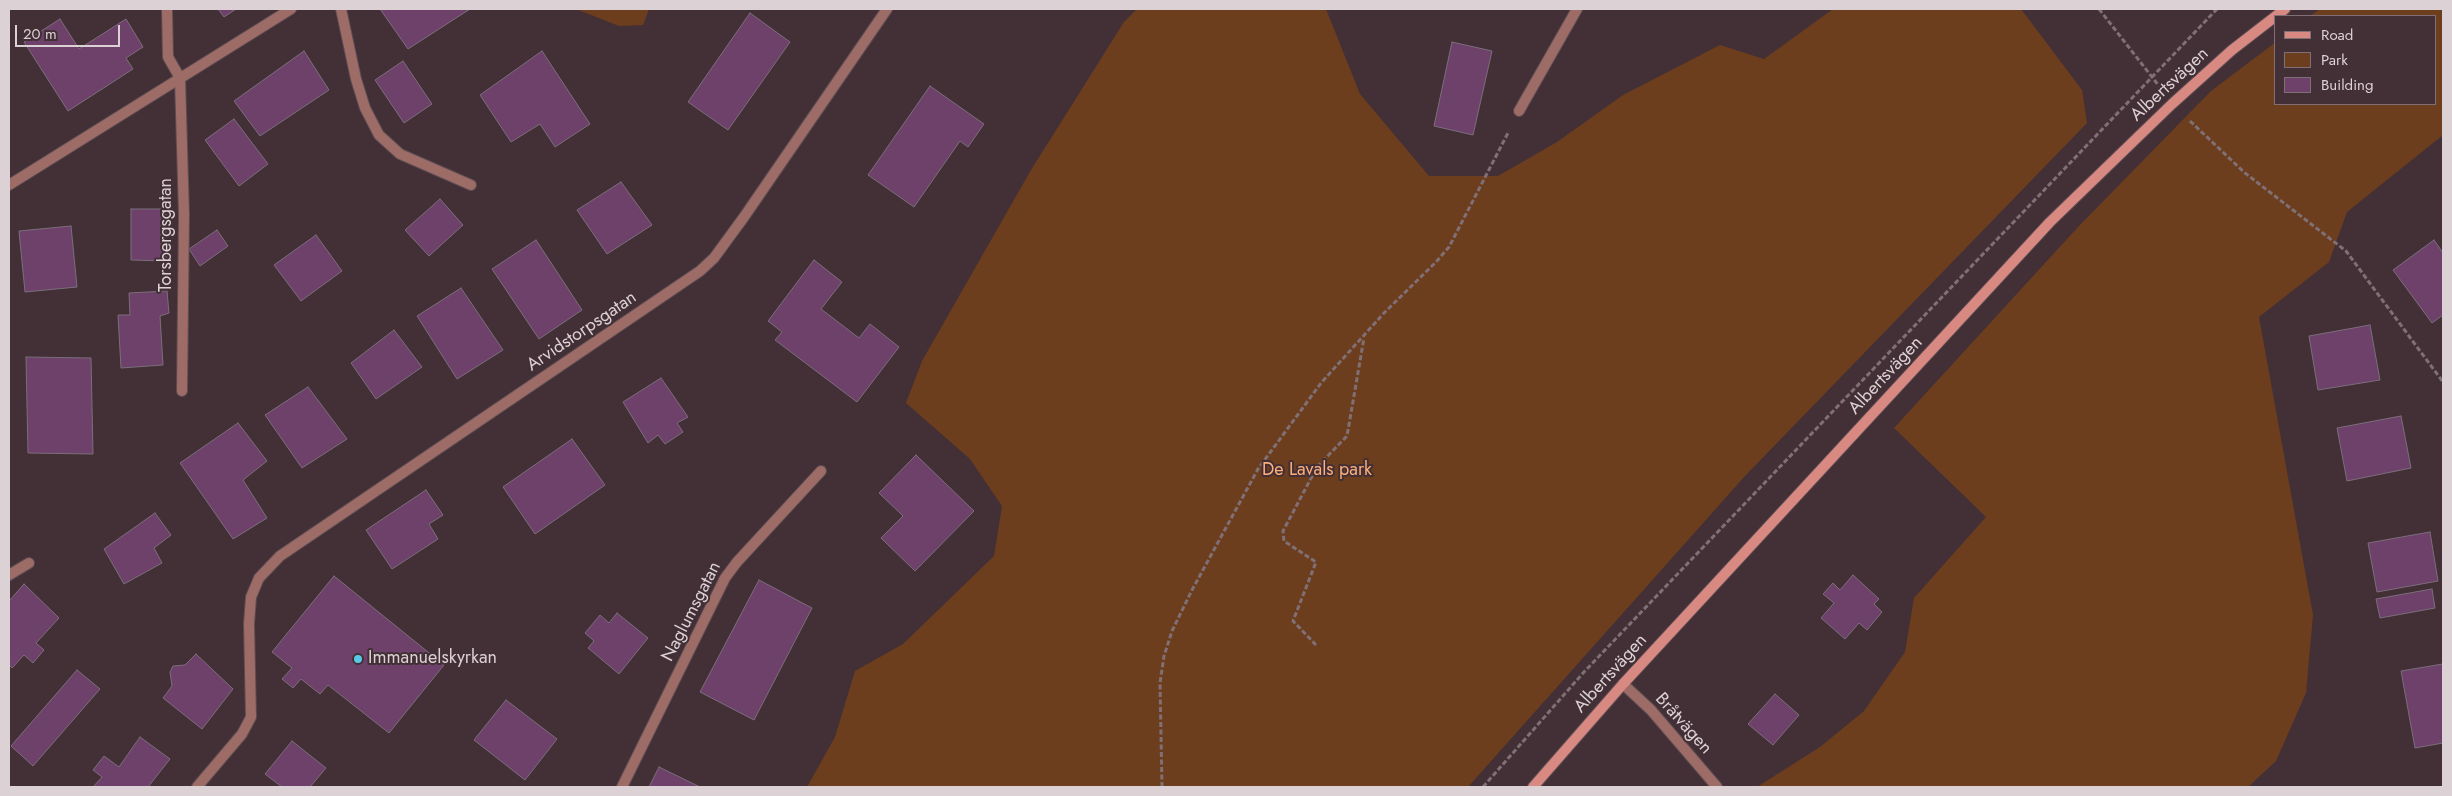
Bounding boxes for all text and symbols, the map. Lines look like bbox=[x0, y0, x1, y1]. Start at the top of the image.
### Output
scale bar bbox=[18, 15, 122, 47]
legend bbox=[2274, 15, 2437, 105]
text: 20 m bbox=[23, 23, 57, 45]
text: Road bbox=[2321, 24, 2353, 46]
street label: Albertsvägen bbox=[2126, 43, 2214, 127]
text: Park bbox=[2321, 49, 2348, 71]
text: Building bbox=[2321, 74, 2373, 96]
street label: Torsbergsgatan bbox=[156, 178, 178, 292]
street label: Arvidstorpsgatan bbox=[523, 287, 641, 377]
street label: Albertsvägen bbox=[1844, 332, 1928, 420]
park label: De Lavals park bbox=[1262, 460, 1372, 482]
street label: Naglumsgatan bbox=[658, 558, 726, 666]
street label: Albertsvägen bbox=[1570, 630, 1652, 718]
place label: Immanuelskyrkan bbox=[368, 648, 497, 670]
marker: Immanuelskyrkan bbox=[352, 653, 364, 665]
street label: Bråtvägen bbox=[1650, 689, 1716, 759]

